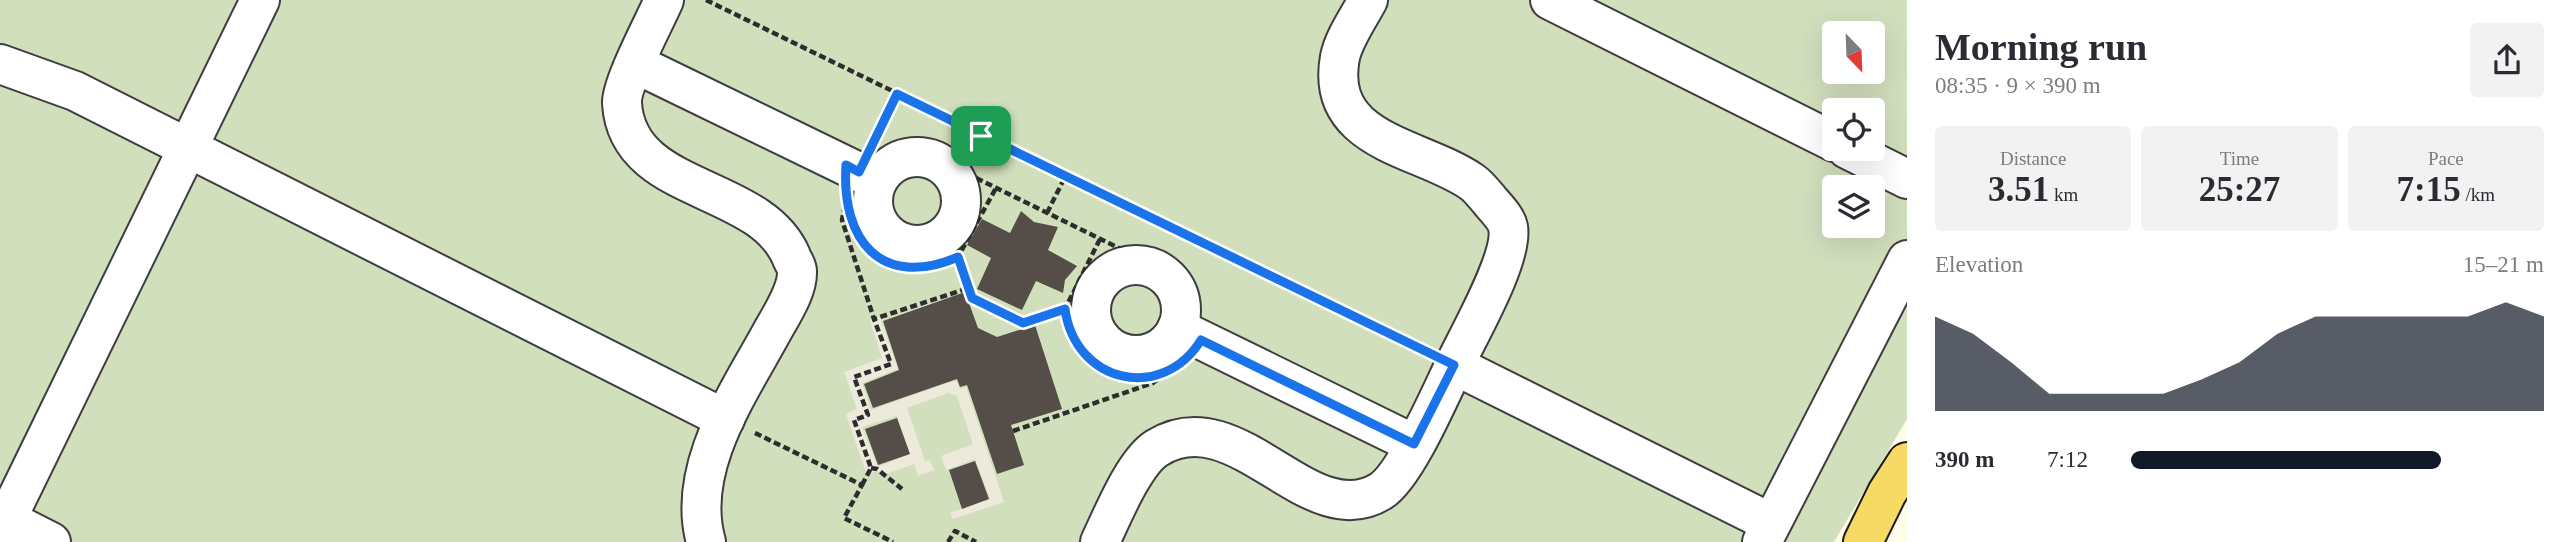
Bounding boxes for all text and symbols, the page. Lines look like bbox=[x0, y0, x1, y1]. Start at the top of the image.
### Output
north arrow bbox=[1822, 21, 1885, 84]
map controls bbox=[1822, 21, 1885, 238]
button: share bbox=[2470, 23, 2544, 97]
text: Morning run bbox=[1935, 26, 2147, 68]
text: 08:35 · 9 × 390 m bbox=[1935, 73, 2101, 98]
button: locate bbox=[1822, 98, 1885, 161]
pin bbox=[951, 106, 1011, 166]
icon: arrive bbox=[962, 117, 1000, 155]
text: Distance bbox=[2000, 148, 2066, 169]
text: Time bbox=[2220, 148, 2259, 169]
text: Pace bbox=[2428, 148, 2464, 169]
text: 3.51 bbox=[1988, 170, 2049, 209]
text: 25:27 bbox=[2199, 170, 2280, 209]
text: 7:15 bbox=[2397, 170, 2461, 209]
button: layers bbox=[1822, 175, 1885, 238]
text: km bbox=[2049, 184, 2078, 205]
text: /km bbox=[2461, 184, 2495, 205]
text: Elevation bbox=[1935, 252, 2023, 277]
text: 15–21 m bbox=[2463, 252, 2544, 277]
text: 390 m bbox=[1935, 447, 1994, 472]
text: 7:12 bbox=[2047, 447, 2088, 472]

